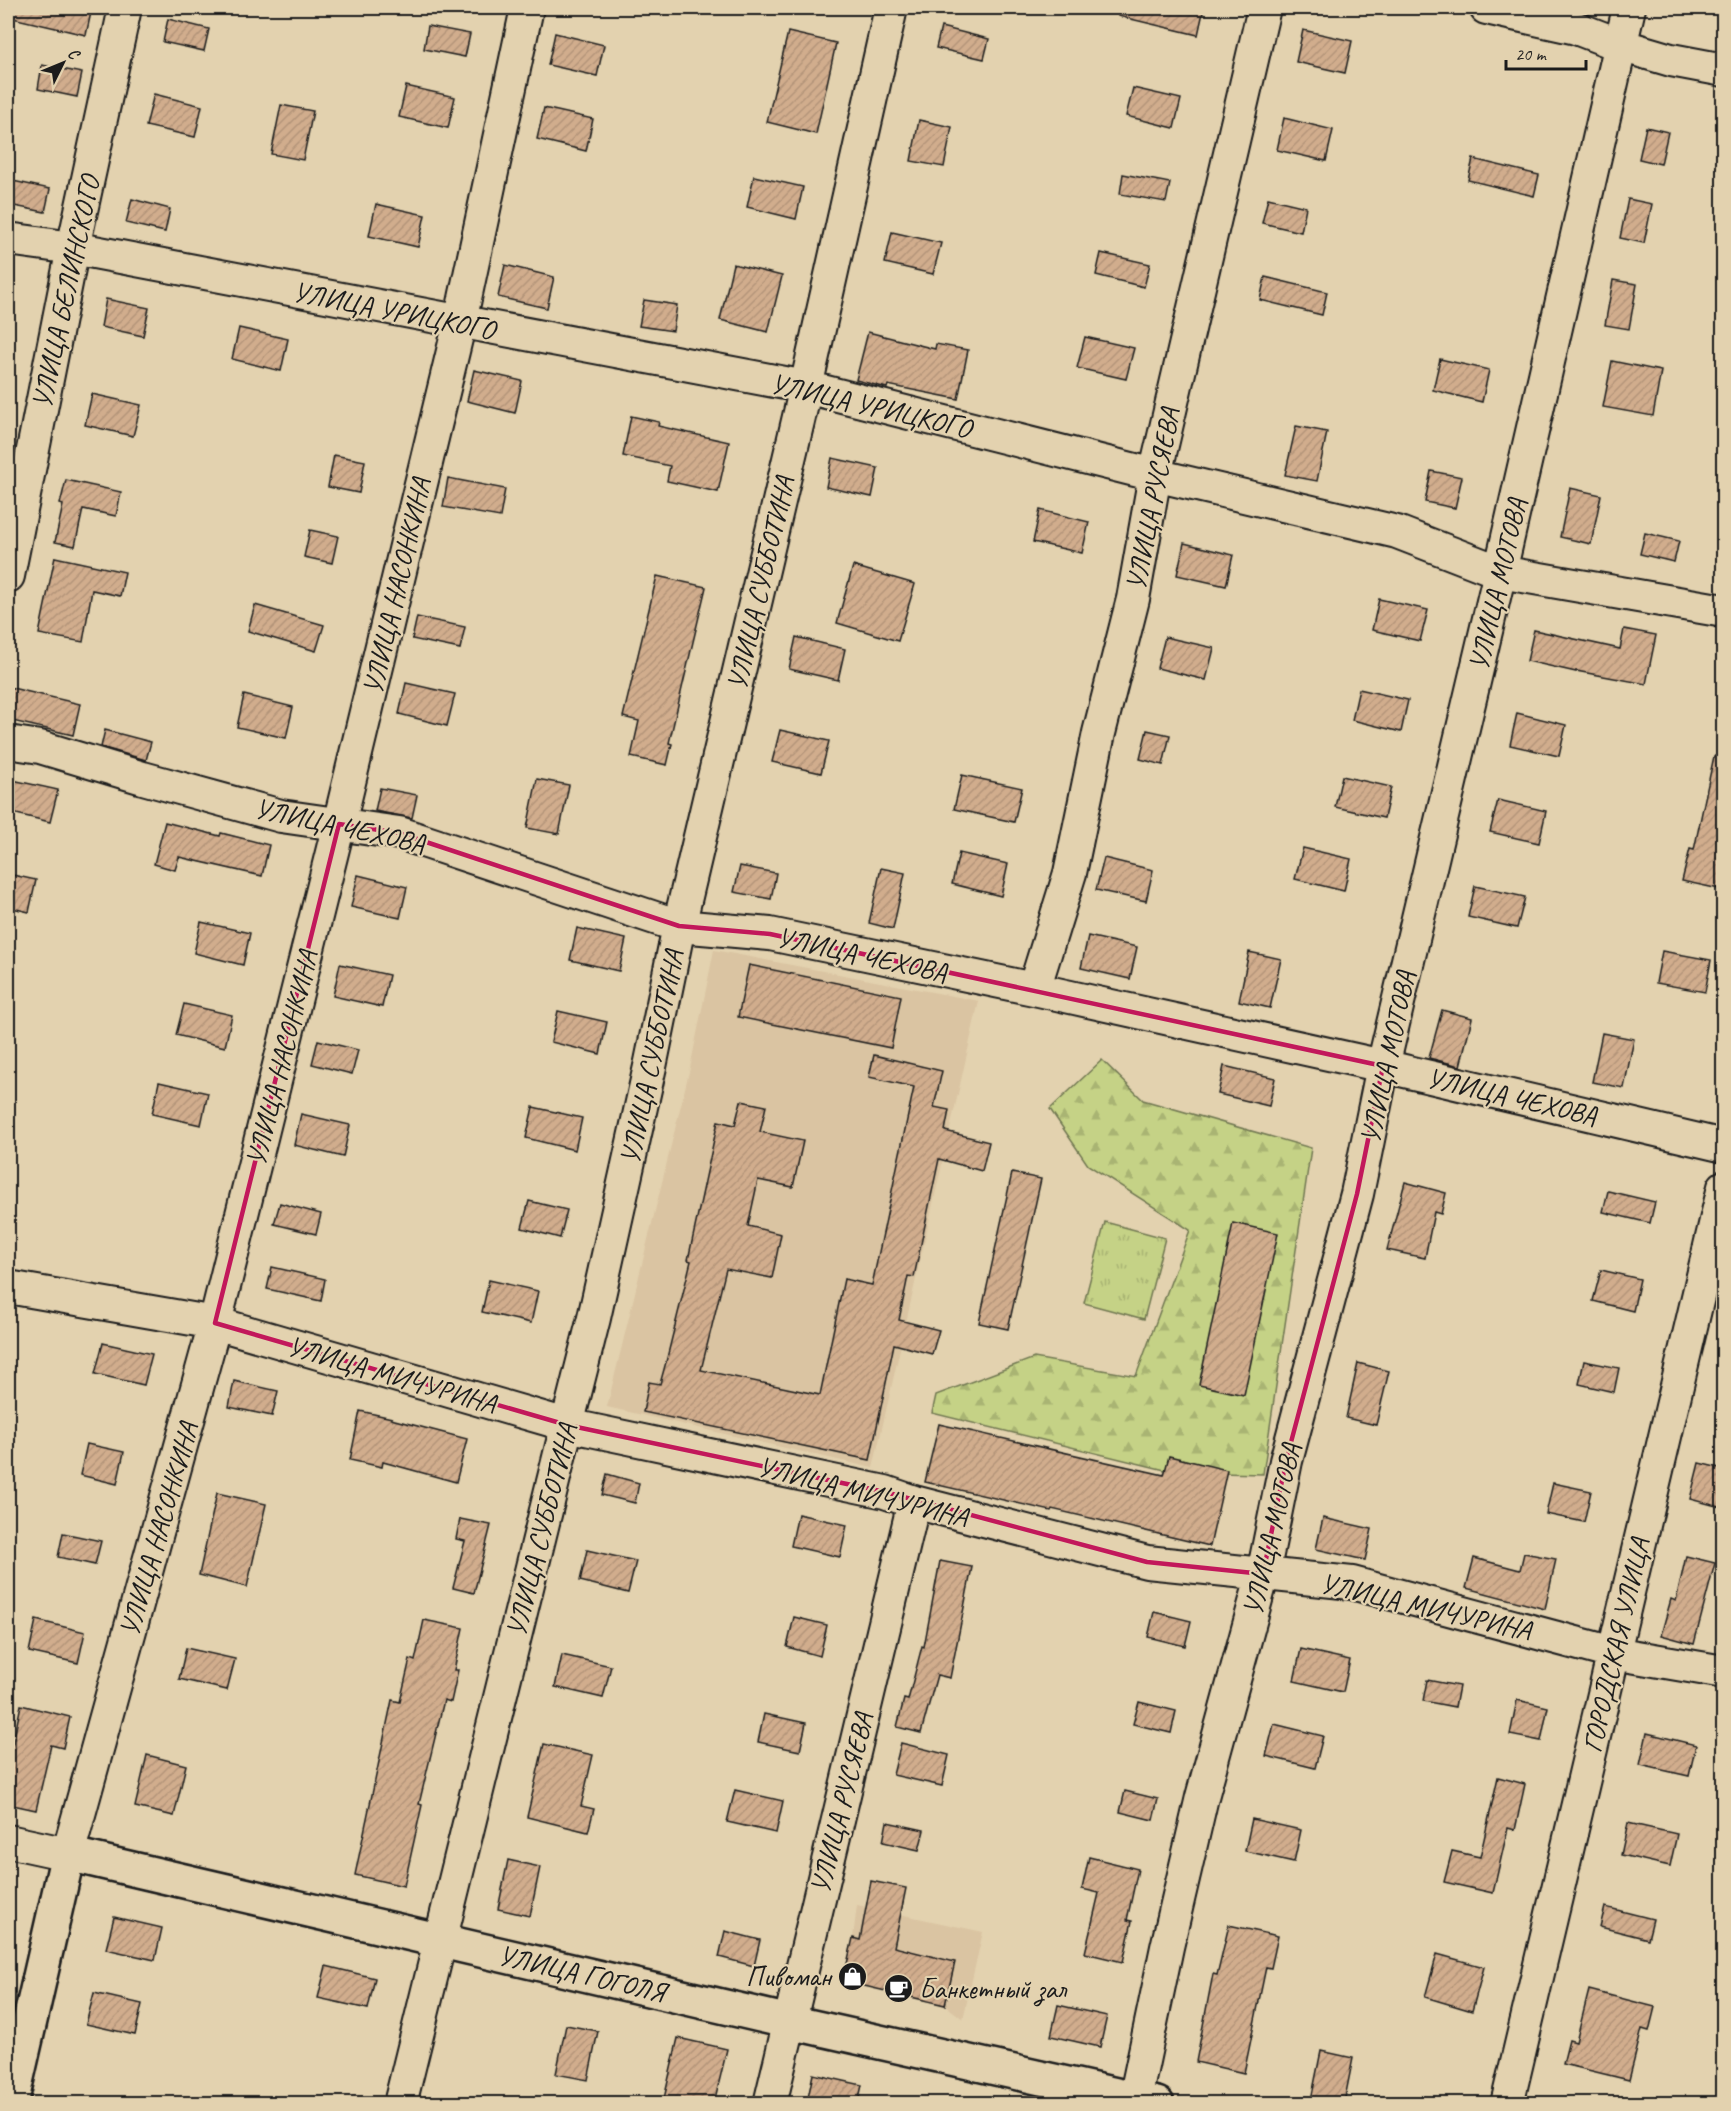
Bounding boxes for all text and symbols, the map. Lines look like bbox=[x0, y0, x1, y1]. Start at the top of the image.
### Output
north arrow bbox=[33, 33, 93, 93]
scale bar bbox=[1506, 33, 1586, 71]
text: 20 m bbox=[1515, 43, 1548, 65]
text: С bbox=[63, 44, 85, 65]
street label: УЛИЦА БЕЛИНСКОГО bbox=[24, 170, 108, 411]
street label: УЛИЦА УРИЦКОГО bbox=[290, 274, 501, 348]
street label: УЛИЦА УРИЦКОГО bbox=[767, 365, 978, 446]
street label: УЛИЦА РУСЯЕВА bbox=[1118, 403, 1188, 593]
street label: УЛИЦА СУББОТИНА bbox=[719, 471, 802, 693]
street label: УЛИЦА НАСОНКИНА bbox=[355, 473, 439, 697]
street label: УЛИЦА МОТОВА bbox=[1461, 494, 1534, 673]
street label: УЛИЦА ЧЕХОВА bbox=[252, 790, 429, 861]
street label: УЛИЦА ЧЕХОВА bbox=[774, 919, 951, 990]
street label: УЛИЦА НАСОНКИНА bbox=[238, 945, 326, 1169]
street label: УЛИЦА СУББОТИНА bbox=[612, 945, 692, 1167]
street label: УЛИЦА МОТОВА bbox=[1352, 967, 1423, 1146]
street label: УЛИЦА ЧЕХОВА bbox=[1424, 1060, 1601, 1133]
street label: УЛИЦА МИЧУРИНА bbox=[283, 1328, 502, 1422]
street label: УЛИЦА НАСОНКИНА bbox=[111, 1416, 206, 1640]
street label: УЛИЦА СУББОТИНА bbox=[498, 1418, 585, 1640]
street label: УЛИЦА МОТОВА bbox=[1235, 1439, 1308, 1618]
street label: УЛИЦА МИЧУРИНА bbox=[754, 1448, 974, 1535]
street label: ГОРОДСКАЯ УЛИЦА bbox=[1574, 1533, 1658, 1756]
street label: УЛИЦА МИЧУРИНА bbox=[1317, 1565, 1537, 1648]
street label: УЛИЦА РУСЯЕВА bbox=[802, 1707, 881, 1897]
street label: УЛИЦА ГОГОЛЯ bbox=[495, 1937, 673, 2011]
place label: Пивоман bbox=[746, 1959, 833, 1994]
shop icon: Пивоман bbox=[836, 1960, 868, 1992]
place label: Банкетный зал bbox=[919, 1971, 1068, 2007]
cafe icon: Банкетный зал bbox=[882, 1972, 914, 2004]

